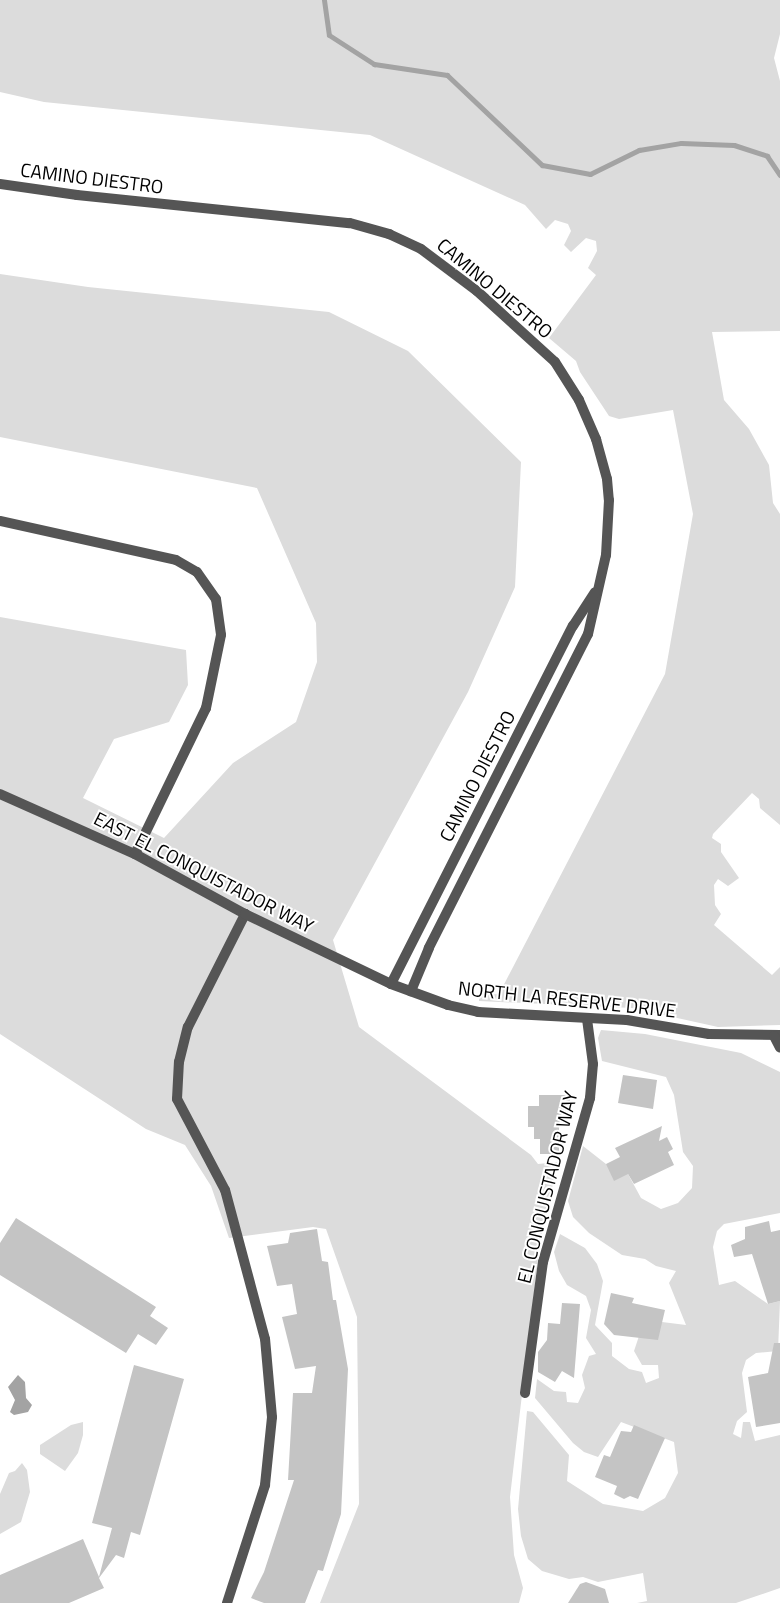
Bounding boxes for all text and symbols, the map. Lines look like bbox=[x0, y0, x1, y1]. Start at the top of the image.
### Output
street label: CAMINO DIESTRO bbox=[19, 158, 165, 198]
street label: CAMINO DIESTRO bbox=[433, 233, 557, 343]
street label: CAMINO DIESTRO bbox=[434, 707, 520, 845]
street label: EAST EL CONQUISTADOR WAY bbox=[90, 807, 318, 937]
street label: NORTH LA RESERVE DRIVE bbox=[457, 976, 677, 1022]
street label: EL CONQUISTADOR WAY bbox=[512, 1089, 582, 1285]

